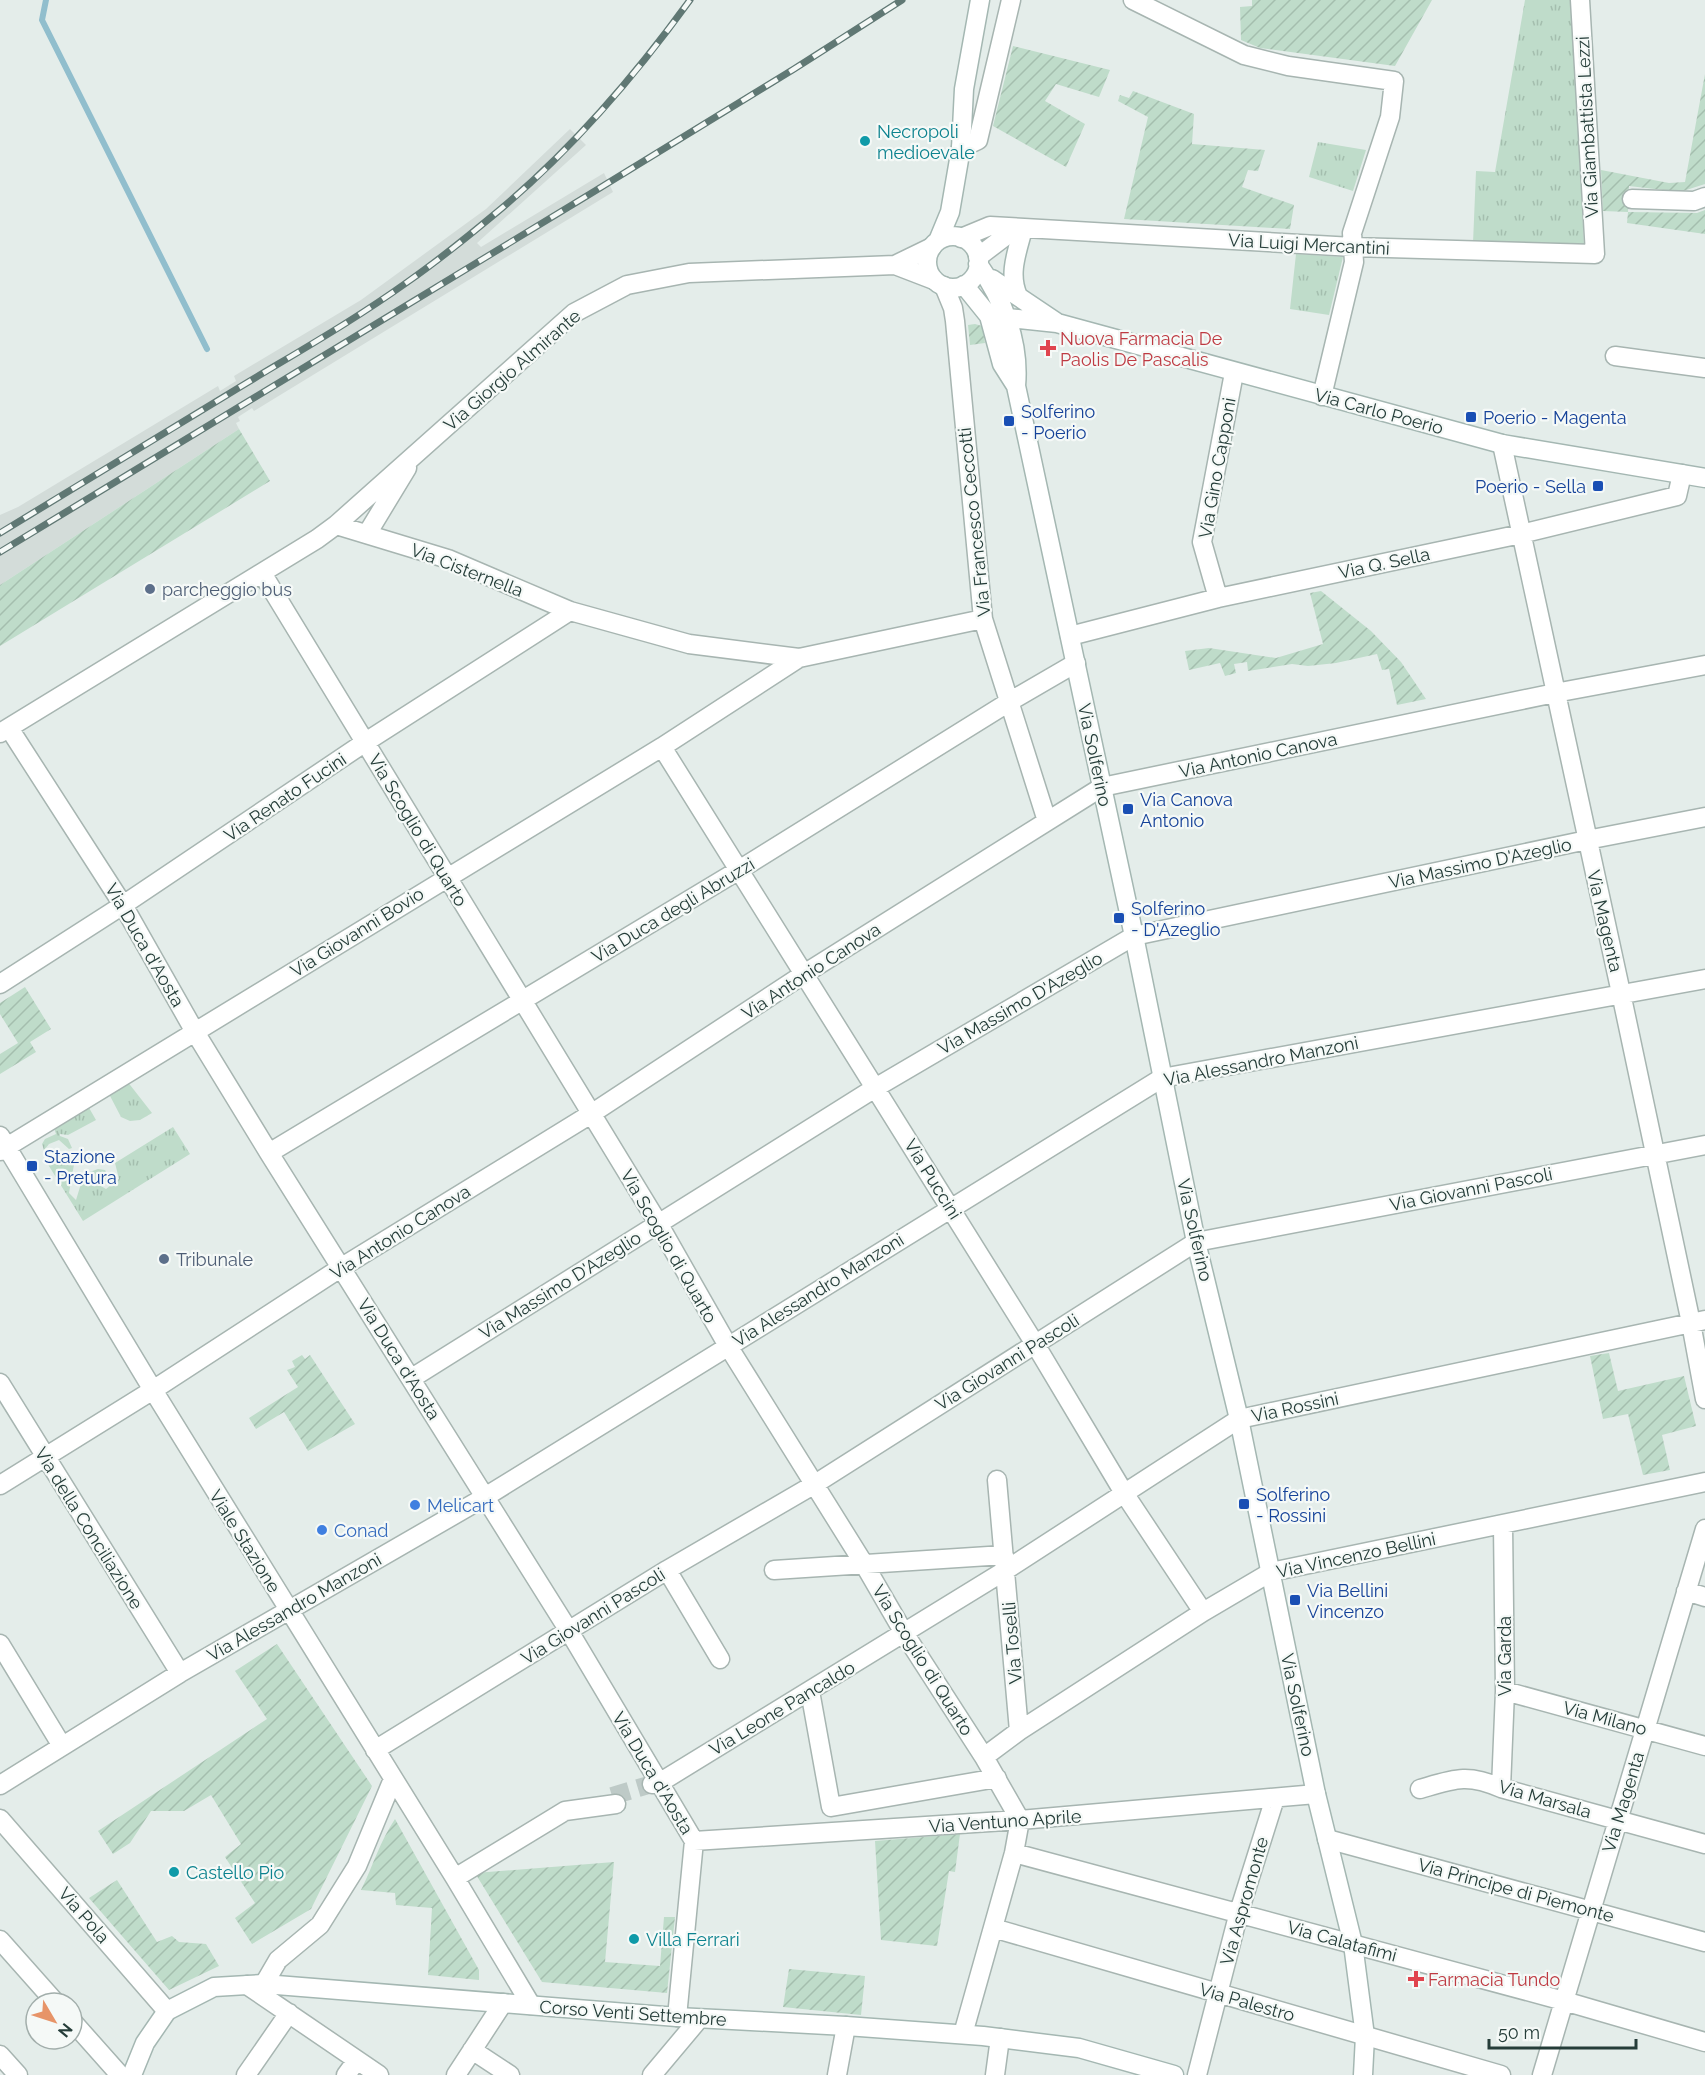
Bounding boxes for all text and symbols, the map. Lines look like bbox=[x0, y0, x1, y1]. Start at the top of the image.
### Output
street label: Via Giambattista Lezzi bbox=[1572, 36, 1602, 218]
place label: Necropoli medioevale bbox=[877, 121, 975, 163]
marker: Necropoli medioevale bbox=[858, 134, 872, 148]
street label: Via Luigi Mercantini bbox=[1228, 229, 1390, 259]
street label: Via Giorgio Almirante bbox=[439, 305, 585, 435]
place label: Nuova Farmacia De Paolis De Pascalis bbox=[1060, 328, 1223, 370]
marker: Nuova Farmacia De Paolis De Pascalis bbox=[1041, 341, 1055, 355]
street label: Via Carlo Poerio bbox=[1312, 384, 1446, 438]
street label: Via Gino Capponi bbox=[1194, 396, 1240, 540]
place label: Solferino - Poerio bbox=[1021, 401, 1095, 443]
place label: Poerio - Magenta bbox=[1483, 407, 1626, 428]
marker: Poerio - Magenta bbox=[1464, 410, 1478, 424]
marker: Solferino - Poerio bbox=[1002, 414, 1016, 428]
street label: Via Francesco Ceccotti bbox=[954, 426, 994, 618]
place label: Poerio - Sella bbox=[1475, 476, 1586, 497]
marker: Poerio - Sella bbox=[1591, 479, 1605, 493]
street label: Via Cisternella bbox=[408, 539, 526, 601]
street label: Via Q. Sella bbox=[1336, 543, 1432, 583]
place label: parcheggio bus bbox=[162, 579, 292, 600]
marker: parcheggio bus bbox=[143, 582, 157, 596]
street label: Via Solferino bbox=[1074, 702, 1116, 809]
street label: Via Antonio Canova bbox=[1177, 728, 1339, 782]
street label: Via Renato Fucini bbox=[220, 748, 350, 846]
street label: Via Scoglio di Quarto bbox=[364, 750, 472, 910]
place label: Via Canova Antonio bbox=[1140, 789, 1233, 831]
marker: Via Canova Antonio bbox=[1121, 802, 1135, 816]
street label: Via Massimo D'Azeglio bbox=[1387, 833, 1574, 893]
street label: Via Duca degli Abruzzi bbox=[588, 853, 758, 967]
street label: Via Magenta bbox=[1583, 868, 1627, 974]
street label: Via Duca d'Aosta bbox=[101, 880, 189, 1010]
street label: Via Giovanni Bovio bbox=[287, 882, 428, 981]
place label: Solferino - D'Azeglio bbox=[1131, 898, 1221, 940]
marker: Solferino - D'Azeglio bbox=[1112, 911, 1126, 925]
street label: Via Antonio Canova bbox=[738, 918, 884, 1024]
street label: Via Massimo D'Azeglio bbox=[934, 947, 1106, 1059]
street label: Via Alessandro Manzoni bbox=[1162, 1032, 1360, 1090]
street label: Via Puccini bbox=[900, 1135, 966, 1223]
place label: Stazione - Pretura bbox=[44, 1146, 117, 1188]
marker: Stazione - Pretura bbox=[25, 1159, 39, 1173]
street label: Via Giovanni Pascoli bbox=[1388, 1163, 1554, 1215]
street label: Via Scoglio di Quarto bbox=[616, 1165, 722, 1327]
street label: Via Solferino bbox=[1173, 1177, 1217, 1284]
street label: Via Antonio Canova bbox=[326, 1180, 474, 1284]
street label: Via Massimo D'Azeglio bbox=[475, 1227, 645, 1343]
street label: Via Alessandro Manzoni bbox=[729, 1229, 907, 1351]
place label: Tribunale bbox=[176, 1249, 254, 1270]
marker: Tribunale bbox=[157, 1252, 171, 1266]
street label: Via Duca d'Aosta bbox=[353, 1294, 445, 1424]
street label: Via Giovanni Pascoli bbox=[931, 1309, 1083, 1415]
street label: Via Rossini bbox=[1250, 1388, 1340, 1426]
street label: Via della Conciliazione bbox=[31, 1443, 148, 1613]
place label: Solferino - Rossini bbox=[1256, 1484, 1330, 1526]
street label: Viale Stazione bbox=[205, 1486, 285, 1597]
place label: Melicart bbox=[427, 1495, 494, 1516]
marker: Solferino - Rossini bbox=[1237, 1497, 1251, 1511]
marker: Melicart bbox=[408, 1498, 422, 1512]
place label: Conad bbox=[334, 1520, 389, 1541]
marker: Conad bbox=[315, 1523, 329, 1537]
street label: Via Vincenzo Bellini bbox=[1275, 1528, 1437, 1582]
street label: Via Alessandro Manzoni bbox=[203, 1549, 385, 1665]
street label: Via Giovanni Pascoli bbox=[517, 1563, 669, 1669]
place label: Via Bellini Vincenzo bbox=[1307, 1580, 1388, 1622]
street label: Via Scoglio di Quarto bbox=[868, 1581, 978, 1740]
marker: Via Bellini Vincenzo bbox=[1288, 1593, 1302, 1607]
street label: Via Toselli bbox=[998, 1601, 1026, 1685]
street label: Via Garda bbox=[1494, 1616, 1515, 1696]
street label: Via Solferino bbox=[1277, 1652, 1319, 1759]
street label: Via Leone Pancaldo bbox=[706, 1656, 859, 1760]
street label: Via Milano bbox=[1561, 1697, 1650, 1739]
street label: Via Duca d'Aosta bbox=[608, 1708, 698, 1838]
street label: Via Magenta bbox=[1598, 1749, 1648, 1855]
street label: Via Marsala bbox=[1496, 1776, 1594, 1822]
street label: Via Ventuno Aprile bbox=[928, 1805, 1082, 1837]
street label: Via Aspromonte bbox=[1216, 1834, 1272, 1968]
street label: Via Principe di Piemonte bbox=[1416, 1854, 1617, 1926]
place label: Castello Pio bbox=[186, 1862, 285, 1883]
marker: Castello Pio bbox=[167, 1865, 181, 1879]
street label: Via Pola bbox=[54, 1883, 114, 1947]
street label: Via Calatafimi bbox=[1285, 1916, 1399, 1966]
place label: Villa Ferrari bbox=[646, 1929, 740, 1950]
marker: Villa Ferrari bbox=[627, 1932, 641, 1946]
place label: Farmacia Tundo bbox=[1428, 1969, 1560, 1990]
marker: Farmacia Tundo bbox=[1409, 1972, 1423, 1986]
street label: Via Palestro bbox=[1197, 1978, 1297, 2026]
north arrow bbox=[24, 1991, 84, 2051]
street label: Corso Venti Settembre bbox=[539, 1996, 728, 2030]
scale bar bbox=[1489, 2012, 1636, 2050]
text: N bbox=[54, 2019, 76, 2041]
text: 50 m bbox=[1498, 2022, 1540, 2043]

